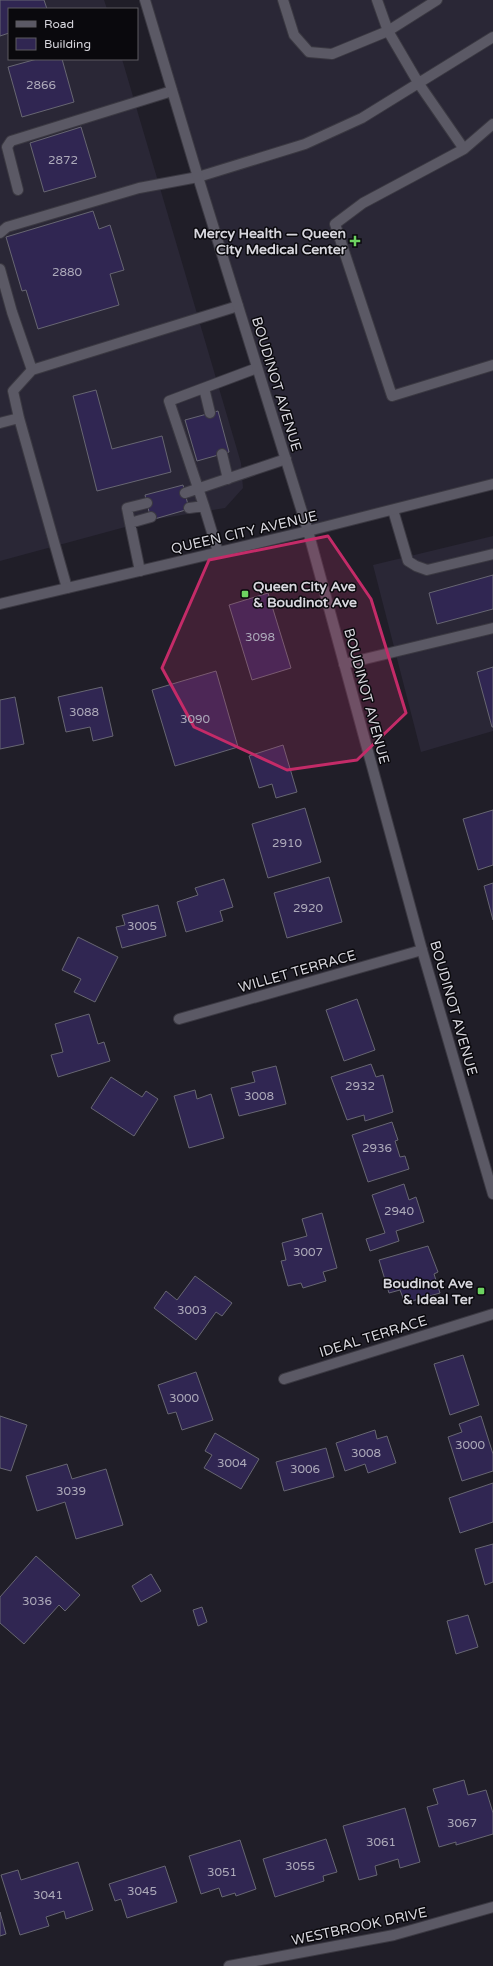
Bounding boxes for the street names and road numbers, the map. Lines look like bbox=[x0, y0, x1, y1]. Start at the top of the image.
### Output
street label: BOUDINOT AVENUE bbox=[248, 315, 305, 454]
street label: QUEEN CITY AVENUE bbox=[169, 507, 319, 558]
street label: BOUDINOT AVENUE bbox=[340, 626, 393, 766]
street label: BOUDINOT AVENUE bbox=[426, 939, 481, 1078]
street label: WILLET TERRACE bbox=[236, 947, 358, 996]
street label: IDEAL TERRACE bbox=[317, 1312, 429, 1361]
street label: WESTBROOK DRIVE bbox=[290, 1904, 429, 1949]

